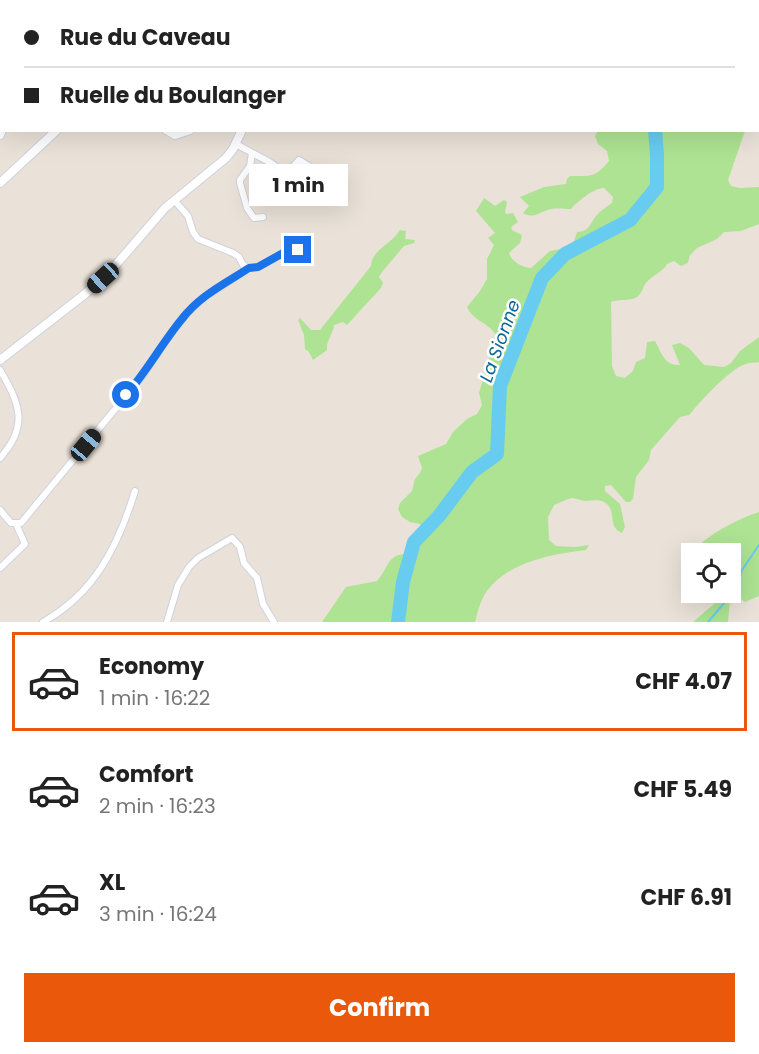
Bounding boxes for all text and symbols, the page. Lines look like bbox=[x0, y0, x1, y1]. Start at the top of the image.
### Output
text: Rue du Caveau bbox=[60, 22, 231, 53]
text: Ruelle du Boulanger bbox=[60, 80, 286, 111]
callout: 1 min bbox=[248, 163, 348, 205]
text: 1 min bbox=[272, 171, 325, 199]
route end bbox=[284, 236, 311, 263]
car bbox=[84, 259, 122, 297]
water label: La Sionne bbox=[473, 296, 526, 385]
route start bbox=[112, 381, 139, 408]
car bbox=[68, 425, 104, 465]
map controls bbox=[681, 543, 741, 603]
button: locate bbox=[681, 543, 741, 603]
text: Economy bbox=[99, 651, 204, 682]
icon: car bbox=[27, 655, 81, 709]
text: CHF 4.07 bbox=[635, 666, 732, 697]
text: 1 min · 16:22 bbox=[99, 684, 210, 712]
text: Comfort bbox=[99, 759, 193, 790]
icon: car bbox=[27, 763, 81, 817]
text: CHF 5.49 bbox=[634, 774, 732, 805]
text: 2 min · 16:23 bbox=[99, 792, 216, 820]
text: XL bbox=[99, 867, 125, 898]
icon: car bbox=[27, 871, 81, 925]
text: CHF 6.91 bbox=[640, 882, 732, 913]
text: 3 min · 16:24 bbox=[99, 900, 217, 928]
button: Confirm bbox=[24, 973, 735, 1042]

